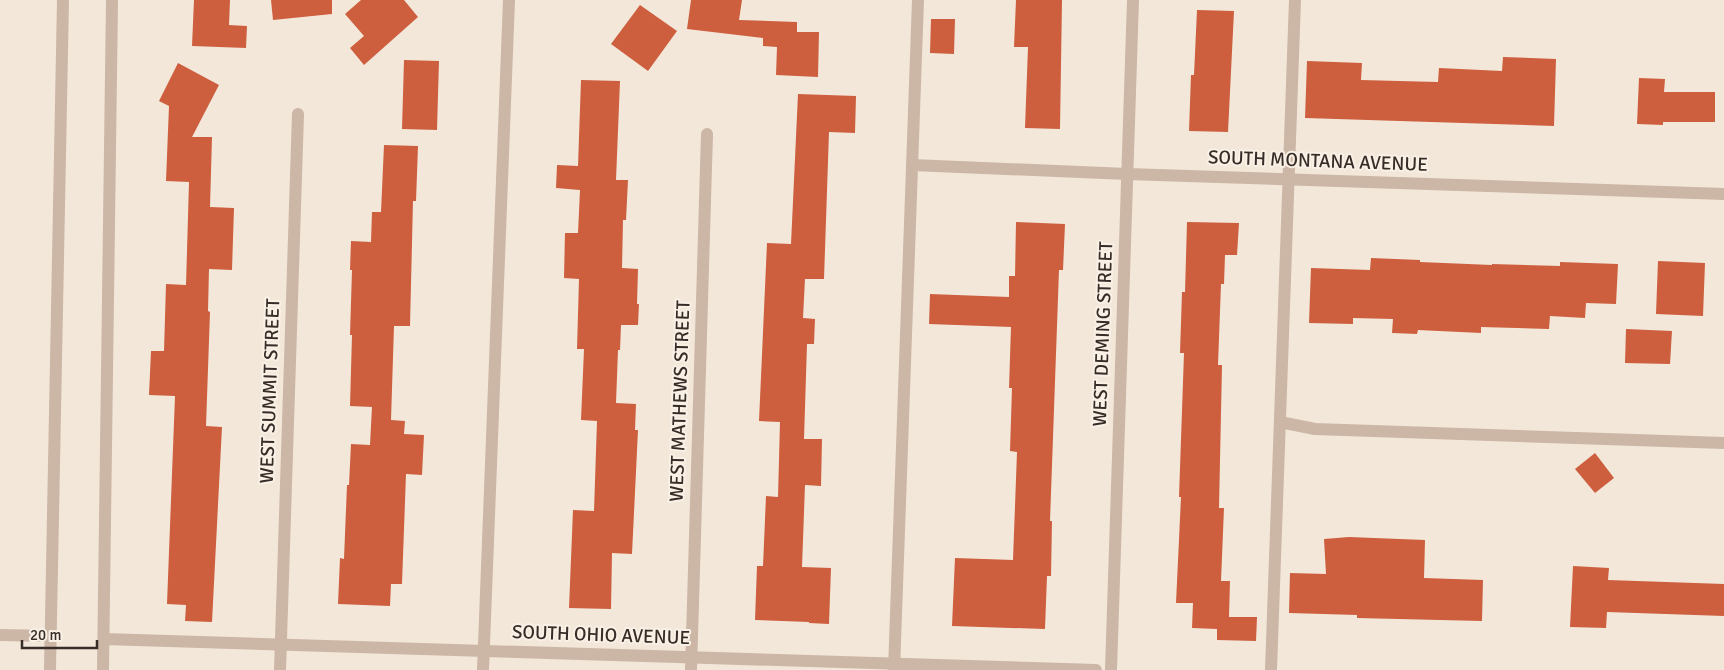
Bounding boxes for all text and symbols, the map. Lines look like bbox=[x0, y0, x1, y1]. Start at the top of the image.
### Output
street label: SOUTH MONTANA AVENUE bbox=[1208, 145, 1428, 177]
street label: WEST DEMING STREET bbox=[1088, 240, 1118, 427]
street label: WEST SUMMIT STREET bbox=[255, 297, 285, 484]
street label: WEST MATHEWS STREET bbox=[664, 299, 696, 502]
scale bar bbox=[22, 618, 98, 650]
street label: SOUTH OHIO AVENUE bbox=[511, 620, 691, 650]
text: 20 m bbox=[30, 626, 61, 644]

